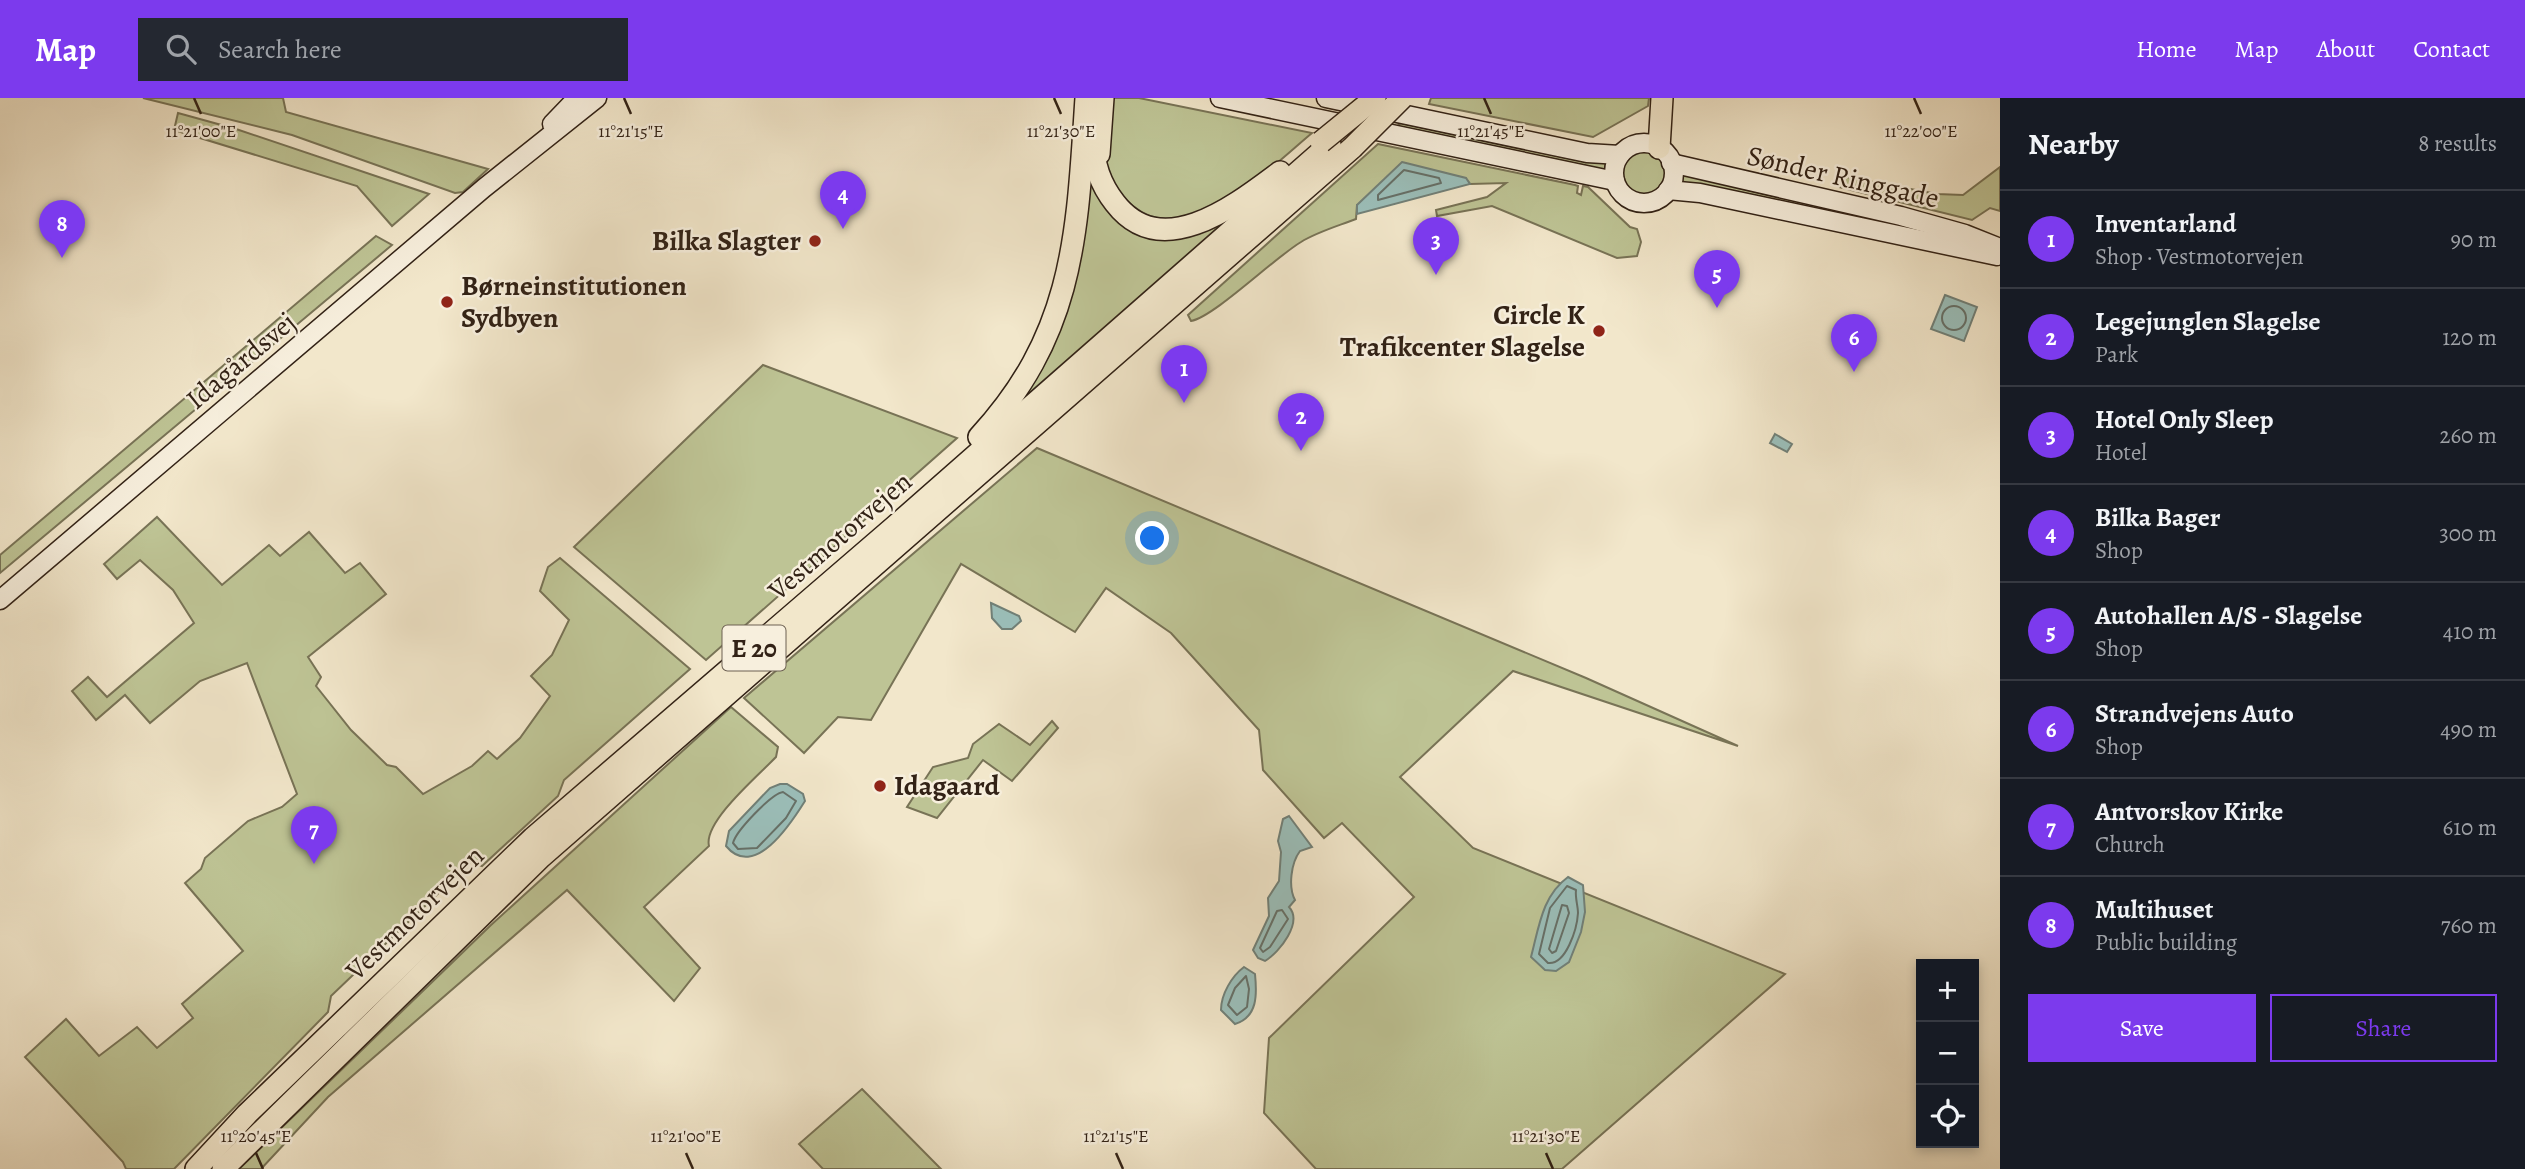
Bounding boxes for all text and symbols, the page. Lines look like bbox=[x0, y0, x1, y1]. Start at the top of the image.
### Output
search box bbox=[138, 18, 628, 81]
text: Map bbox=[35, 27, 96, 72]
icon: search bbox=[162, 30, 200, 68]
text: Search here bbox=[218, 32, 342, 67]
text: Home bbox=[2136, 33, 2197, 65]
text: Map bbox=[2235, 33, 2279, 65]
text: About bbox=[2317, 33, 2375, 65]
text: Contact bbox=[2413, 33, 2490, 65]
text: 11°21'00"E bbox=[166, 119, 236, 143]
text: 11°21'15"E bbox=[598, 119, 664, 143]
text: 11°21'30"E bbox=[1027, 119, 1095, 143]
text: 11°21'45"E bbox=[1457, 119, 1525, 143]
text: 11°22'00"E bbox=[1884, 119, 1958, 143]
text: Nearby bbox=[2028, 124, 2119, 164]
text: 8 results bbox=[2418, 128, 2497, 159]
street label: Sønder Ringgade bbox=[1743, 136, 1943, 218]
pin: 4 bbox=[820, 171, 866, 229]
pin: 8 bbox=[39, 200, 85, 258]
text: Inventarland bbox=[2095, 206, 2237, 241]
pin: 3 bbox=[1413, 217, 1459, 275]
place label: Bilka Slagter bbox=[652, 222, 801, 260]
text: 1 bbox=[2047, 224, 2055, 255]
text: 90 m bbox=[2451, 224, 2497, 255]
marker: Bilka Slagter bbox=[807, 233, 823, 249]
text: Shop · Vestmotorvejen bbox=[2095, 241, 2304, 272]
pin: 5 bbox=[1694, 250, 1740, 308]
place label: Børneinstitutionen Sydbyen bbox=[461, 267, 687, 337]
marker: Børneinstitutionen Sydbyen bbox=[439, 294, 455, 310]
place label: Circle K Trafikcenter Slagelse bbox=[1340, 296, 1586, 366]
street label: Idagårdsvej bbox=[178, 304, 304, 418]
text: Legejunglen Slagelse bbox=[2095, 304, 2321, 339]
pin: 6 bbox=[1831, 314, 1877, 372]
text: 2 bbox=[2045, 322, 2057, 353]
text: 120 m bbox=[2442, 322, 2497, 353]
marker: Circle K Trafikcenter Slagelse bbox=[1591, 323, 1607, 339]
text: Park bbox=[2095, 339, 2138, 370]
pin: 1 bbox=[1161, 345, 1207, 403]
pin: 2 bbox=[1278, 393, 1324, 451]
text: Hotel Only Sleep bbox=[2095, 402, 2273, 437]
text: 3 bbox=[2046, 420, 2056, 451]
text: 260 m bbox=[2439, 420, 2497, 451]
text: Hotel bbox=[2095, 437, 2147, 468]
street label: Vestmotorvejen bbox=[759, 463, 920, 610]
text: Bilka Bager bbox=[2095, 500, 2220, 535]
text: 4 bbox=[2046, 518, 2056, 549]
text: 300 m bbox=[2439, 518, 2497, 549]
your location bbox=[1135, 521, 1169, 555]
text: Shop bbox=[2095, 535, 2143, 566]
text: Autohallen A/S - Slagelse bbox=[2095, 598, 2362, 633]
text: 5 bbox=[2046, 616, 2056, 647]
text: 410 m bbox=[2443, 616, 2497, 647]
road number: E 20 bbox=[722, 626, 786, 670]
text: Shop bbox=[2095, 633, 2143, 664]
text: Strandvejens Auto bbox=[2095, 696, 2294, 731]
text: 6 bbox=[2046, 714, 2056, 745]
text: 490 m bbox=[2440, 714, 2497, 745]
text: Shop bbox=[2095, 731, 2143, 762]
place label: Idagaard bbox=[894, 767, 1000, 805]
marker: Idagaard bbox=[872, 778, 888, 794]
text: Antvorskov Kirke bbox=[2095, 794, 2283, 829]
pin: 7 bbox=[291, 806, 337, 864]
text: 7 bbox=[2046, 812, 2056, 843]
text: 610 m bbox=[2443, 812, 2497, 843]
text: Church bbox=[2095, 829, 2165, 860]
street label: Vestmotorvejen bbox=[337, 837, 493, 990]
text: Multihuset bbox=[2095, 892, 2213, 927]
text: 8 bbox=[2045, 910, 2057, 941]
text: 760 m bbox=[2441, 910, 2497, 941]
text: Public building bbox=[2095, 927, 2237, 958]
map controls bbox=[1916, 959, 1979, 1148]
button: + bbox=[1916, 959, 1979, 1022]
button: Save bbox=[2028, 994, 2256, 1062]
button: Share bbox=[2270, 994, 2497, 1062]
button: − bbox=[1916, 1022, 1979, 1085]
button: locate bbox=[1916, 1085, 1979, 1148]
text: 11°20'45"E bbox=[221, 1124, 291, 1148]
text: 11°21'00"E bbox=[651, 1124, 721, 1148]
text: 11°21'15"E bbox=[1083, 1124, 1149, 1148]
text: 11°21'30"E bbox=[1512, 1124, 1580, 1148]

